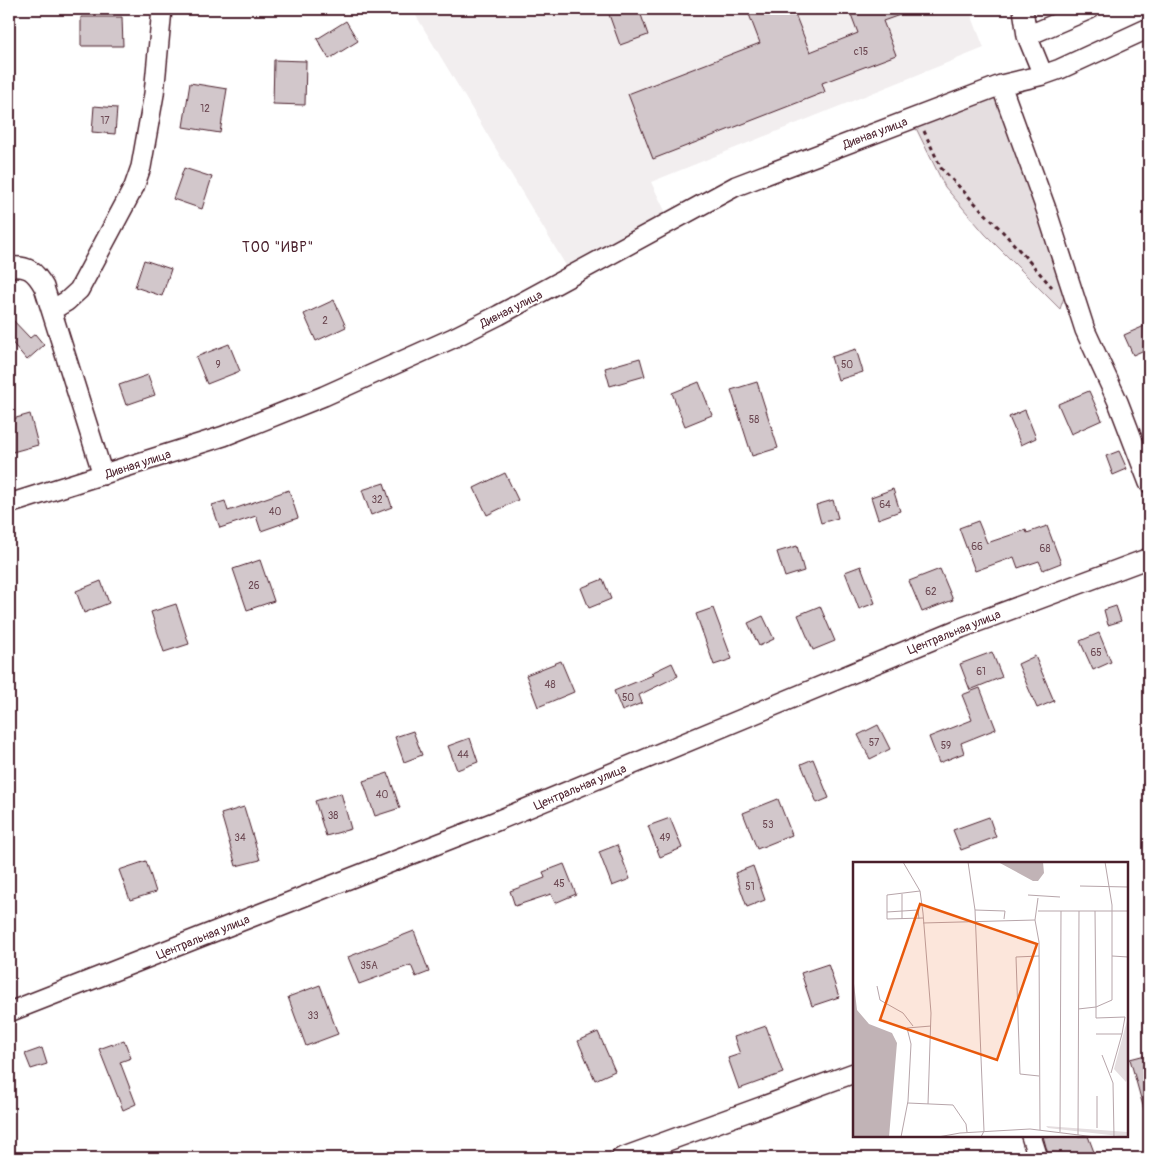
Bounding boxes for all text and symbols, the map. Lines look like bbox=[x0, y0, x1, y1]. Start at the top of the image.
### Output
house number: с15 bbox=[854, 46, 868, 58]
house number: 12 bbox=[200, 103, 210, 115]
street label: Дивная улица bbox=[840, 114, 910, 153]
house number: 17 bbox=[100, 115, 110, 127]
district label: ТОО "ИВР" bbox=[242, 239, 314, 256]
street label: Дивная улица bbox=[477, 287, 545, 332]
house number: 2 bbox=[322, 315, 328, 327]
house number: 9 bbox=[215, 359, 221, 371]
house number: 50 bbox=[841, 359, 853, 371]
house number: 58 bbox=[749, 414, 759, 426]
street label: Дивная улица bbox=[102, 447, 173, 482]
house number: 32 bbox=[371, 494, 383, 506]
house number: 64 bbox=[879, 499, 891, 511]
house number: 40 bbox=[269, 506, 281, 518]
house number: 66 bbox=[971, 541, 983, 553]
house number: 68 bbox=[1040, 543, 1050, 555]
house number: 26 bbox=[248, 580, 260, 592]
house number: 62 bbox=[925, 586, 937, 598]
street label: Центральная улица bbox=[905, 607, 1003, 658]
house number: 65 bbox=[1090, 647, 1102, 659]
house number: 61 bbox=[976, 666, 986, 678]
house number: 48 bbox=[545, 679, 555, 691]
house number: 50 bbox=[622, 692, 634, 704]
house number: 57 bbox=[869, 737, 880, 749]
house number: 59 bbox=[941, 740, 951, 752]
house number: 44 bbox=[457, 749, 469, 761]
street label: Центральная улица bbox=[532, 761, 629, 814]
house number: 40 bbox=[376, 789, 388, 801]
house number: 38 bbox=[328, 810, 338, 822]
house number: 53 bbox=[763, 819, 774, 831]
house number: 34 bbox=[234, 832, 246, 844]
house number: 49 bbox=[660, 832, 670, 844]
inset map bbox=[853, 862, 1128, 1137]
house number: 45 bbox=[553, 878, 565, 890]
house number: 51 bbox=[745, 881, 755, 893]
street label: Центральная улица bbox=[154, 912, 252, 963]
house number: 35А bbox=[360, 960, 378, 972]
house number: 33 bbox=[307, 1010, 319, 1022]

